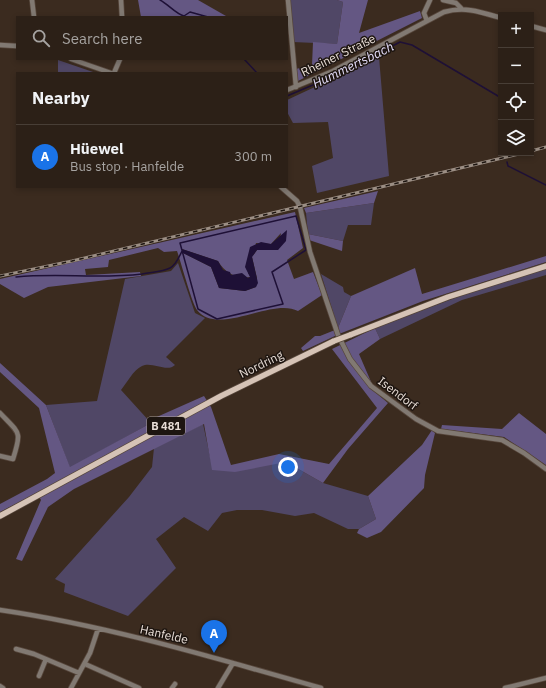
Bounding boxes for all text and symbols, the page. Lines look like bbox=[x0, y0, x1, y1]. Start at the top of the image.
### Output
map controls bbox=[498, 12, 534, 156]
button: + bbox=[498, 12, 534, 48]
search box bbox=[16, 16, 288, 60]
icon: search bbox=[30, 27, 52, 49]
text: Search here bbox=[62, 29, 142, 48]
street label: Rheiner Straße bbox=[298, 30, 378, 79]
water label: Hummertsbach bbox=[309, 38, 397, 92]
button: − bbox=[498, 48, 534, 84]
button: locate bbox=[498, 84, 534, 120]
text: Nearby bbox=[32, 87, 90, 109]
button: layers bbox=[498, 120, 534, 156]
text: Hüewel bbox=[70, 139, 124, 158]
text: A bbox=[41, 148, 49, 165]
text: 300 m bbox=[234, 148, 272, 165]
text: Bus stop · Hanfelde bbox=[70, 158, 184, 175]
street label: Nordring bbox=[237, 347, 286, 381]
street label: Isendorf bbox=[375, 373, 421, 413]
road number: B 481 bbox=[147, 417, 185, 435]
your location bbox=[278, 457, 298, 477]
pin: A bbox=[201, 620, 227, 653]
street label: Hanfelde bbox=[138, 621, 190, 647]

